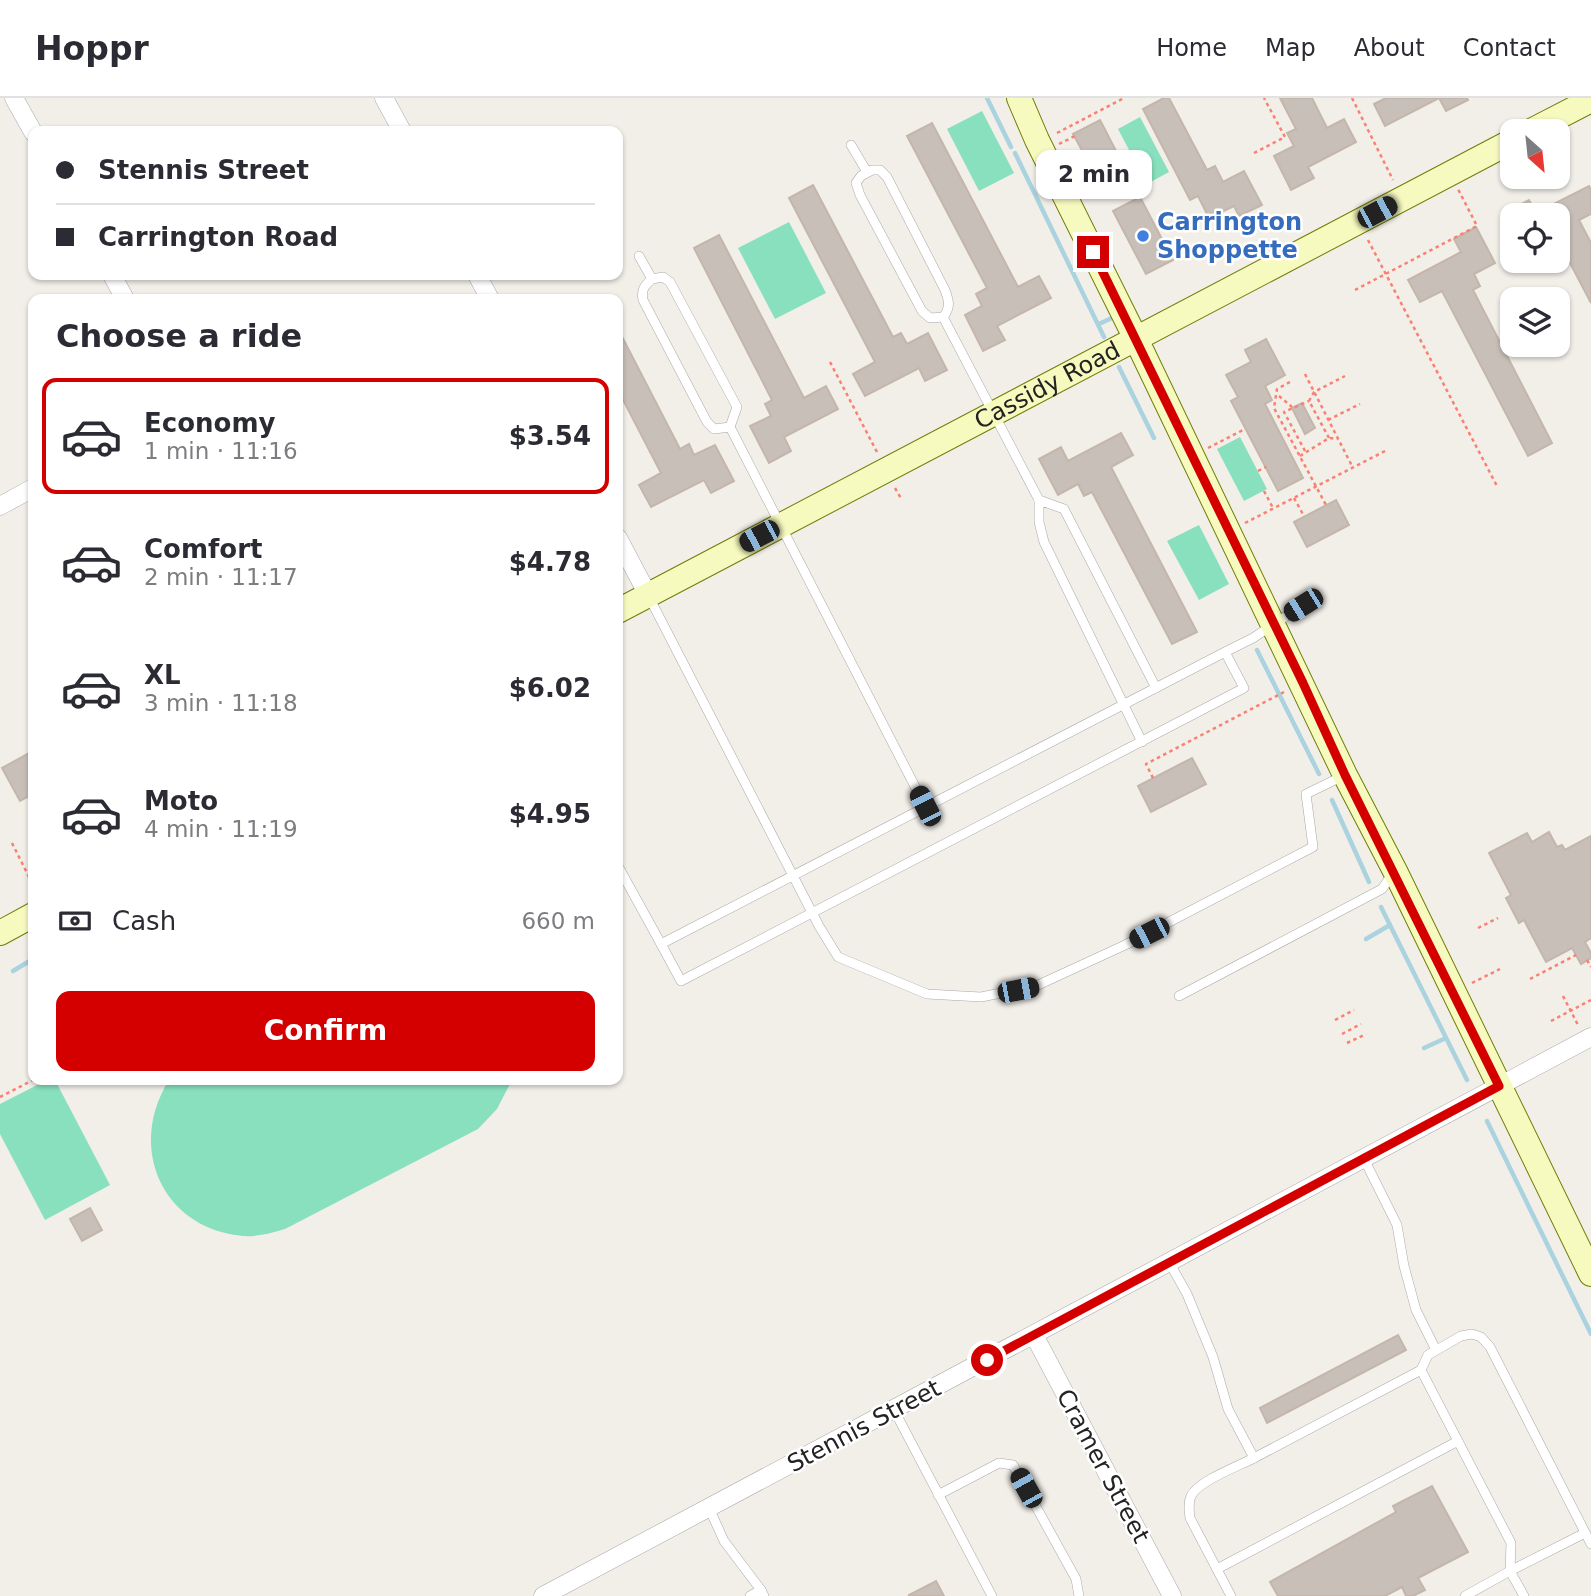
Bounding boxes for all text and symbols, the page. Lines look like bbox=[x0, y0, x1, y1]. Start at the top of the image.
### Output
text: Hoppr bbox=[35, 29, 149, 68]
text: Home bbox=[1156, 34, 1227, 62]
text: Map bbox=[1265, 34, 1316, 62]
text: About bbox=[1354, 34, 1425, 62]
text: Contact bbox=[1463, 34, 1556, 62]
north arrow bbox=[1500, 119, 1570, 189]
map controls bbox=[1500, 119, 1570, 357]
callout: 2 min bbox=[1035, 150, 1151, 200]
text: Stennis Street bbox=[98, 155, 309, 185]
text: 2 min bbox=[1058, 161, 1130, 187]
car bbox=[1354, 193, 1401, 231]
button: locate bbox=[1500, 203, 1570, 273]
place label: Carrington Shoppette bbox=[1157, 208, 1302, 264]
text: Carrington Road bbox=[98, 222, 338, 252]
marker: Carrington Shoppette bbox=[1135, 228, 1151, 244]
route end bbox=[1077, 236, 1109, 268]
button: layers bbox=[1500, 287, 1570, 357]
text: Choose a ride bbox=[56, 317, 302, 355]
street label: Cassidy Road bbox=[970, 336, 1125, 435]
icon: car bbox=[60, 405, 123, 468]
text: Economy bbox=[144, 408, 275, 438]
text: $3.54 bbox=[509, 421, 591, 451]
text: 1 min · 11:16 bbox=[144, 438, 298, 464]
car bbox=[736, 517, 783, 555]
icon: car bbox=[60, 531, 123, 594]
text: Comfort bbox=[144, 534, 262, 564]
text: $4.78 bbox=[509, 547, 591, 577]
text: 2 min · 11:17 bbox=[144, 564, 298, 590]
car bbox=[1280, 585, 1327, 625]
icon: car bbox=[60, 657, 123, 720]
text: XL bbox=[144, 660, 181, 690]
text: $6.02 bbox=[509, 673, 591, 703]
text: 3 min · 11:18 bbox=[144, 690, 298, 716]
icon: car bbox=[60, 783, 123, 846]
car bbox=[907, 783, 944, 829]
text: Moto bbox=[144, 786, 218, 816]
text: $4.95 bbox=[509, 799, 591, 829]
text: 4 min · 11:19 bbox=[144, 816, 298, 842]
icon: cash bbox=[56, 902, 94, 940]
text: Cash bbox=[112, 906, 176, 936]
text: 660 m bbox=[521, 908, 595, 934]
car bbox=[1126, 914, 1173, 952]
car bbox=[996, 976, 1041, 1004]
button: Confirm bbox=[56, 991, 595, 1071]
route start bbox=[971, 1344, 1003, 1376]
street label: Stennis Street bbox=[783, 1374, 945, 1478]
street label: Cramer Street bbox=[1051, 1384, 1155, 1548]
car bbox=[1007, 1465, 1046, 1511]

